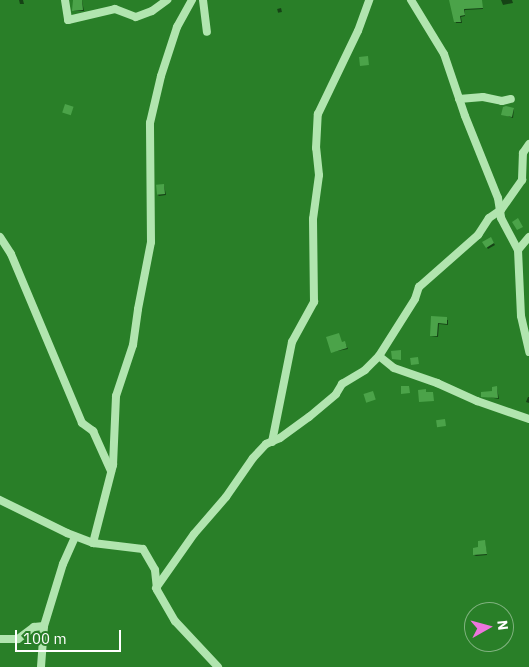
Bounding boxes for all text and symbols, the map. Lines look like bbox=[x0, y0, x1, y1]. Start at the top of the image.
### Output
north arrow bbox=[464, 602, 514, 652]
text: N bbox=[493, 619, 512, 631]
scale bar bbox=[18, 620, 124, 652]
text: 100 m bbox=[23, 629, 67, 648]

